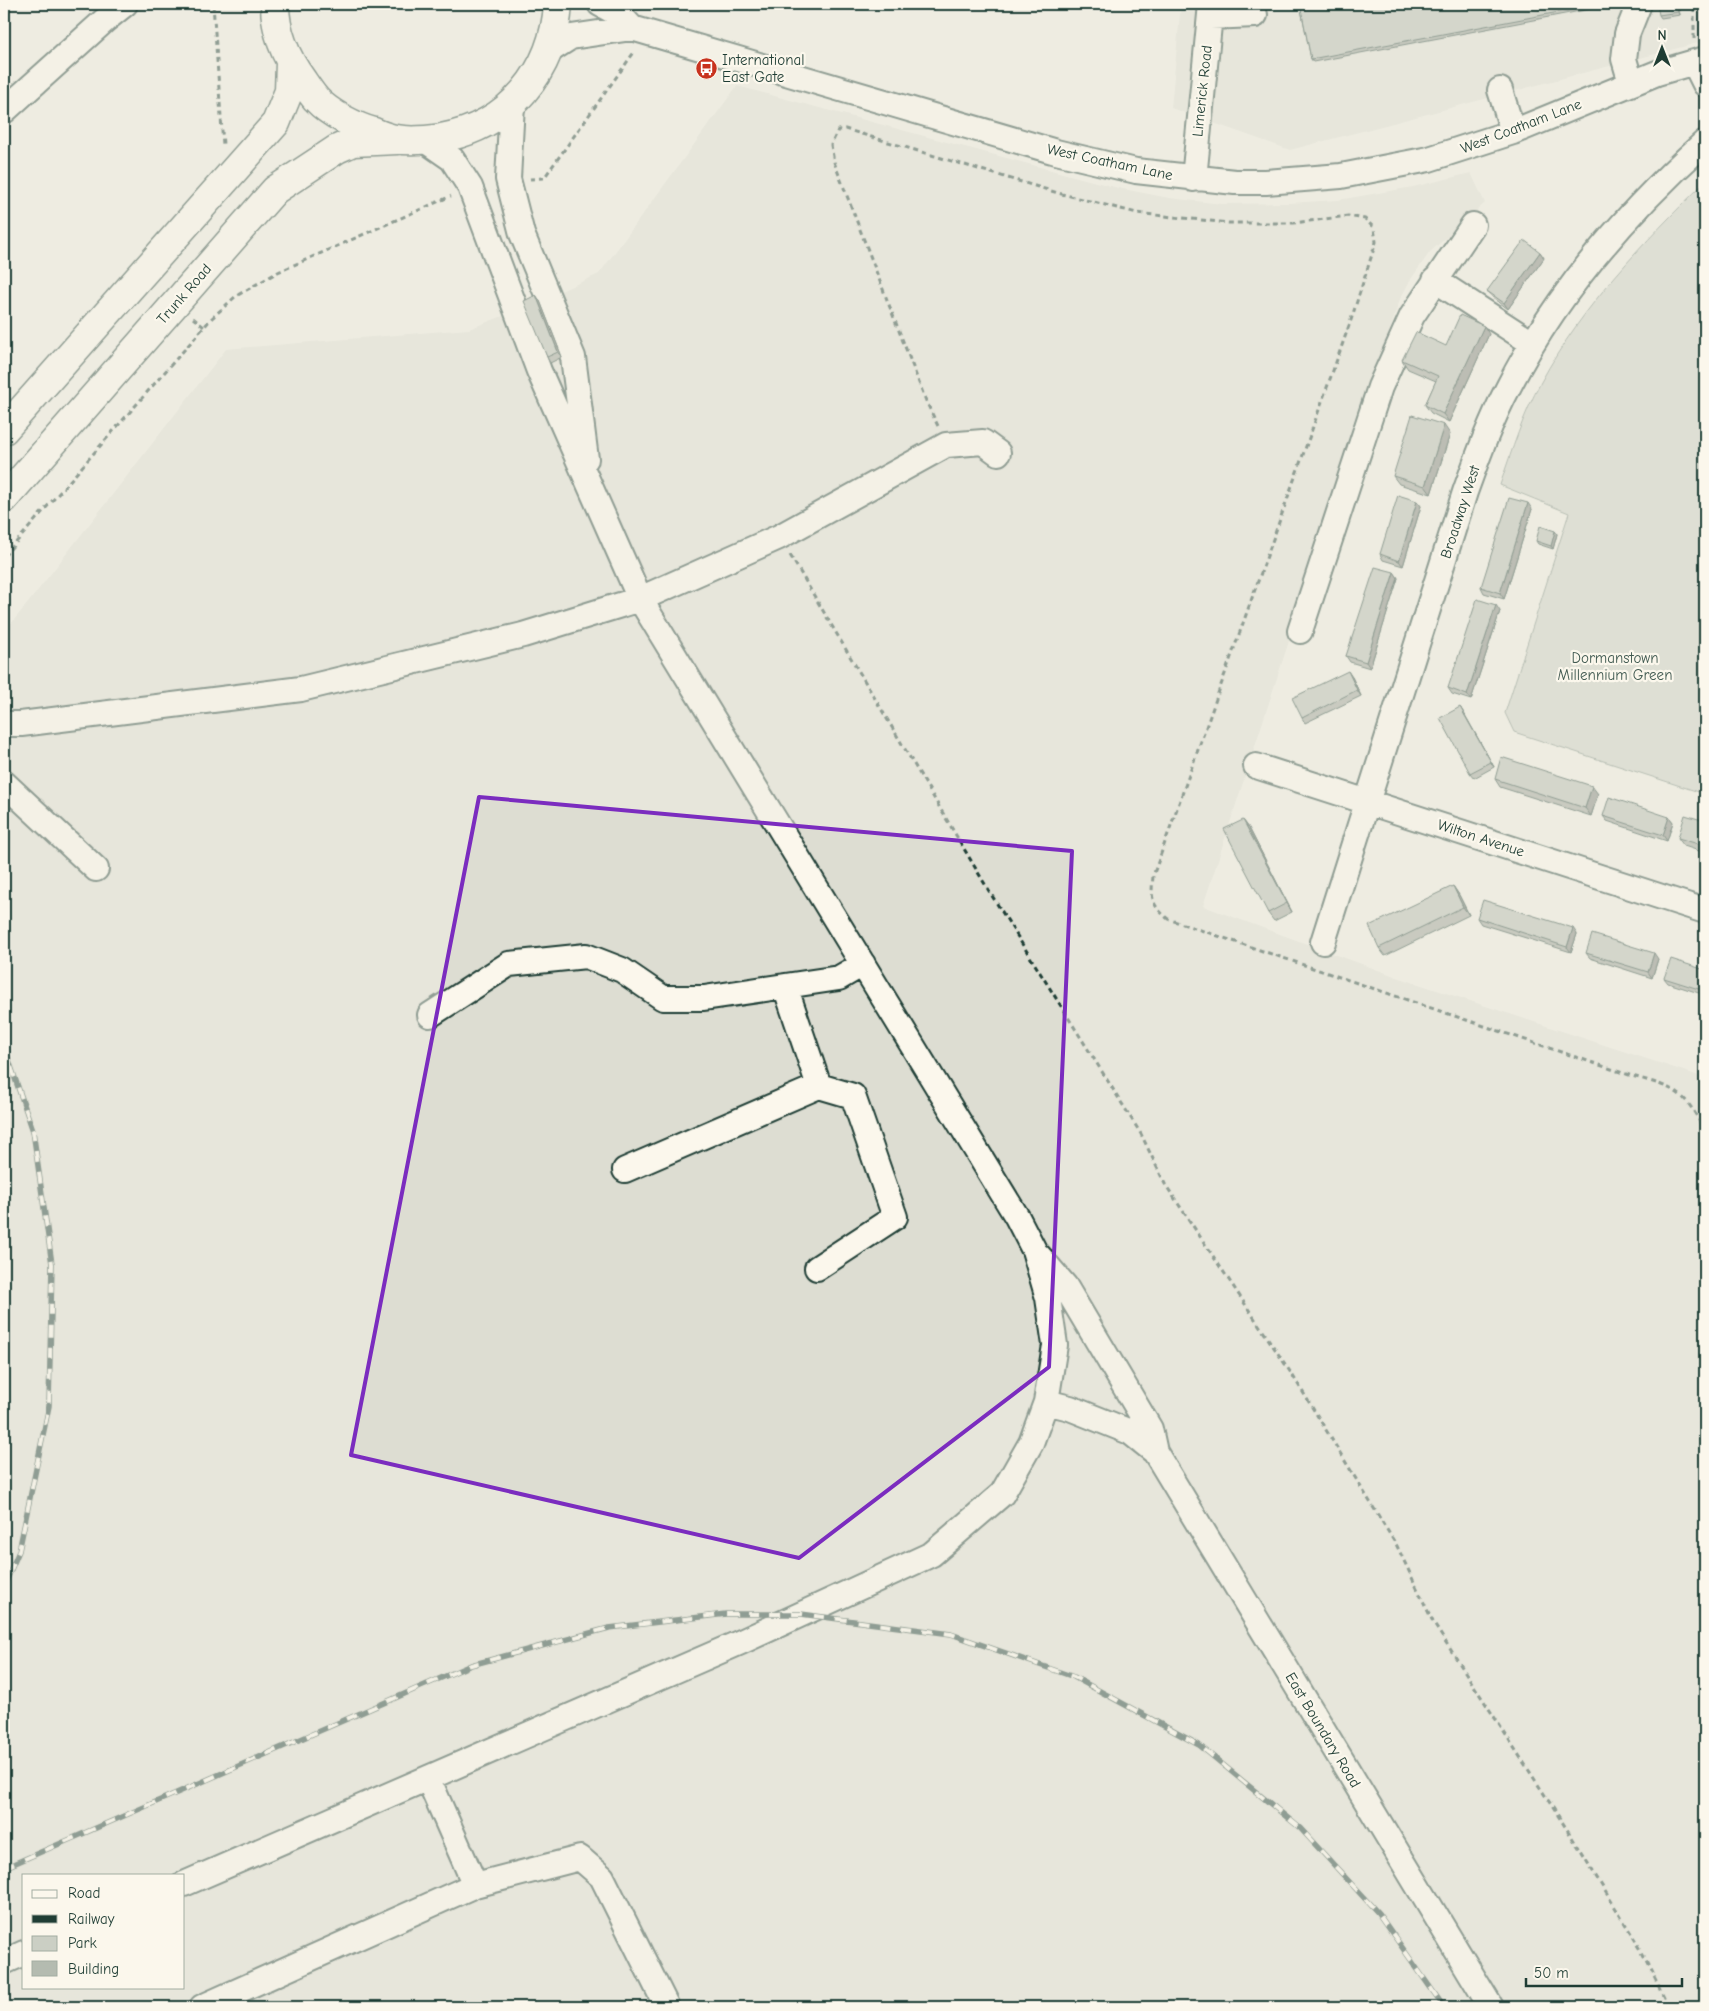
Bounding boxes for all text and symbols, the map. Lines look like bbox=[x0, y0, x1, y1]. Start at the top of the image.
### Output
north arrow bbox=[1636, 22, 1686, 72]
text: N bbox=[1657, 27, 1667, 44]
street label: Limerick Road bbox=[1188, 44, 1216, 138]
place label: International East Gate bbox=[722, 51, 805, 86]
bus stop icon: International East Gate bbox=[694, 57, 718, 81]
street label: West Coatham Lane bbox=[1458, 94, 1585, 157]
street label: West Coatham Lane bbox=[1045, 140, 1175, 184]
street label: Trunk Road bbox=[153, 260, 215, 328]
street label: Broadway West bbox=[1436, 463, 1484, 561]
park label: Dormanstown Millennium Green bbox=[1558, 649, 1672, 684]
street label: Wilton Avenue bbox=[1435, 815, 1527, 861]
street label: East Boundary Road bbox=[1281, 1669, 1365, 1791]
legend bbox=[22, 1874, 185, 1988]
text: Road bbox=[68, 1884, 100, 1902]
text: Railway bbox=[68, 1910, 115, 1928]
text: Park bbox=[68, 1934, 97, 1952]
scale bar bbox=[1526, 1956, 1683, 1988]
text: Building bbox=[68, 1960, 119, 1978]
text: 50 m bbox=[1534, 1964, 1569, 1982]

